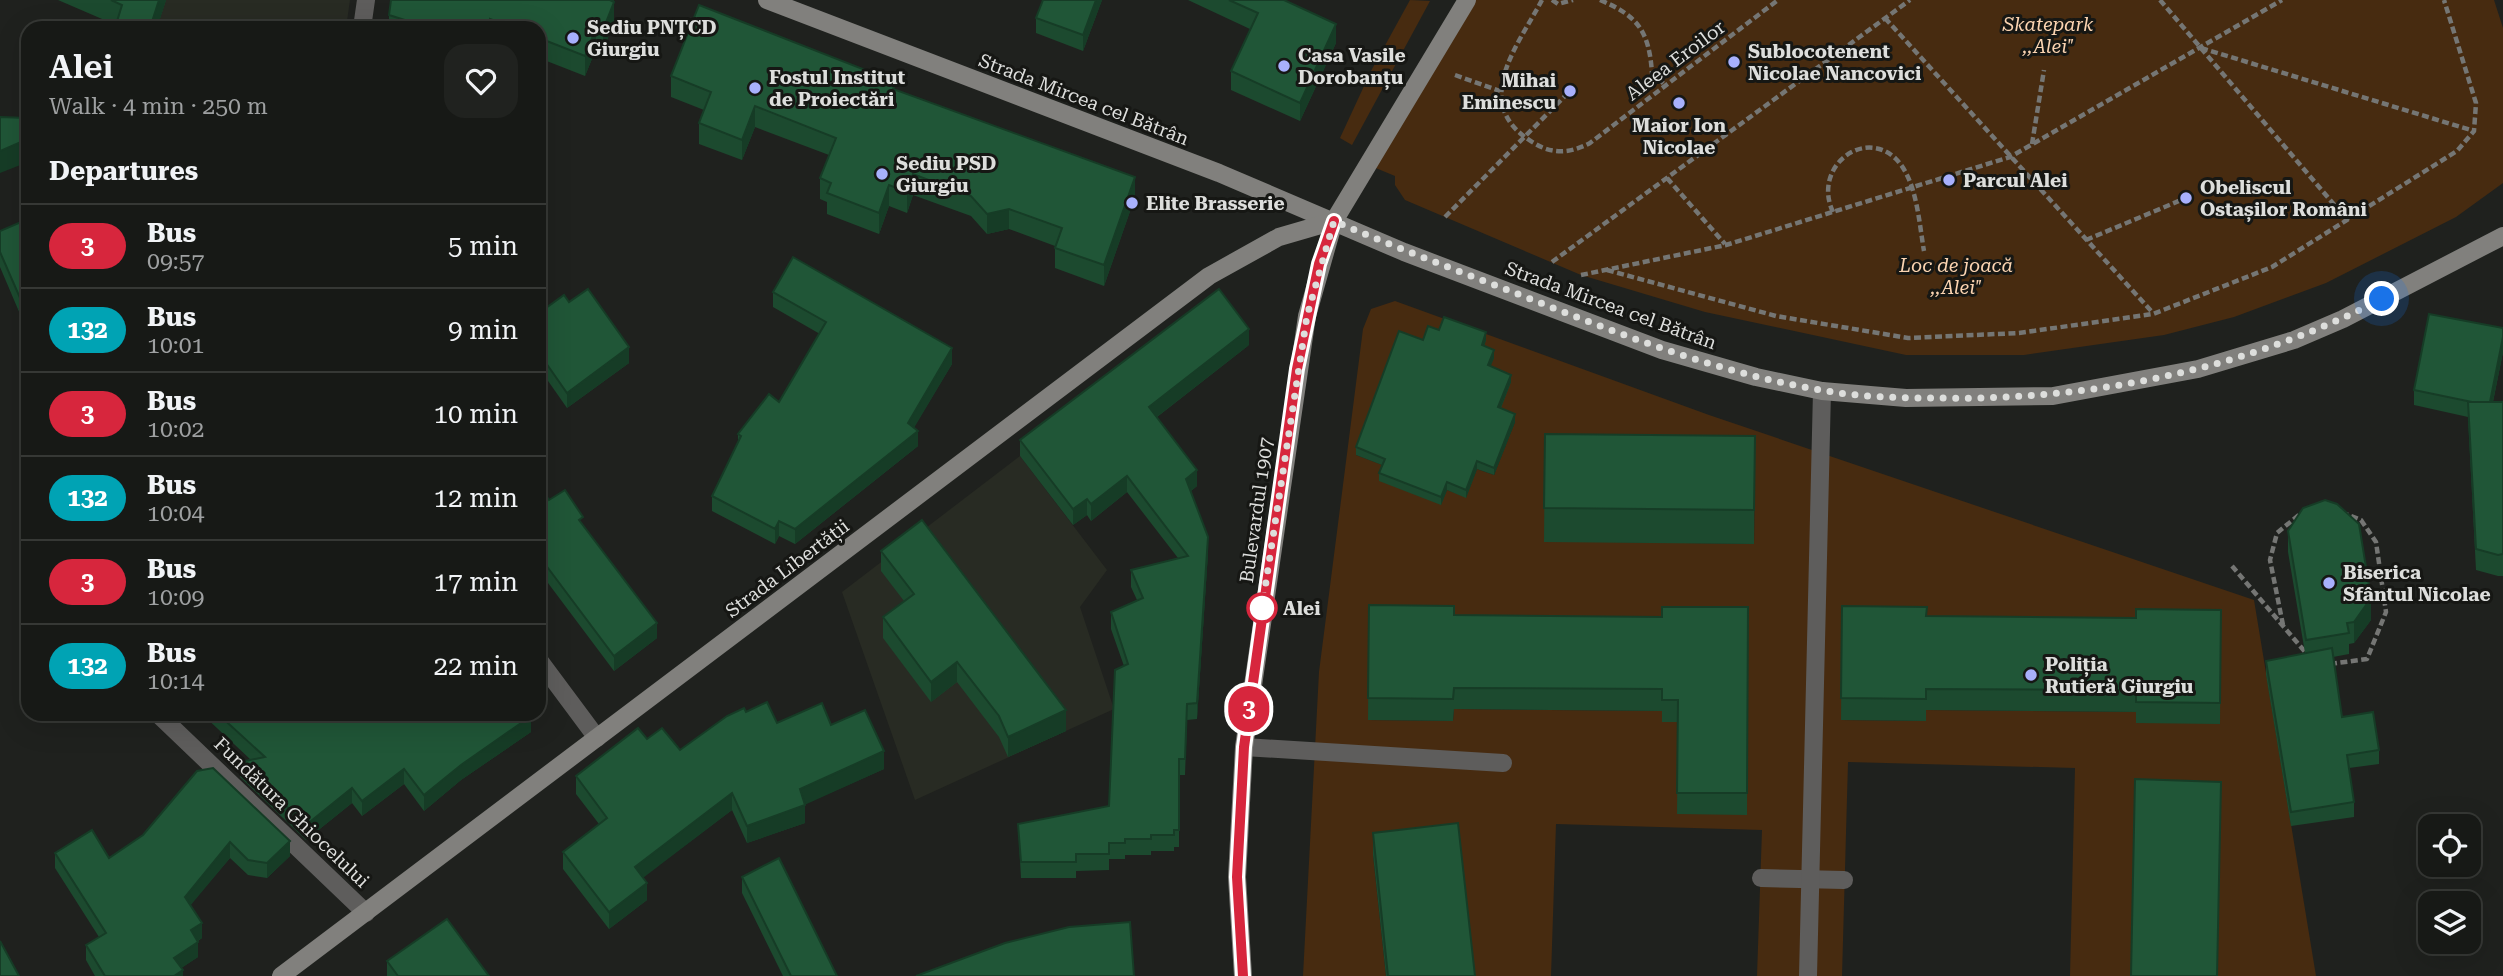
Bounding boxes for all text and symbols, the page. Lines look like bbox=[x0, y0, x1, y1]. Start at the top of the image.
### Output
park label: Skatepark ,,Alei" bbox=[2002, 13, 2094, 58]
place label: Sediu PNȚCD Giurgiu bbox=[587, 16, 717, 61]
street label: Aleea Eroilor bbox=[1621, 16, 1730, 105]
marker: Sediu PNȚCD Giurgiu bbox=[565, 30, 581, 46]
place label: Sublocotenent Nicolae Nancovici bbox=[1748, 40, 1921, 85]
button: heart bbox=[444, 44, 518, 118]
place label: Casa Vasile Dorobanțu bbox=[1298, 44, 1406, 91]
text: Alei bbox=[49, 47, 113, 86]
street label: Strada Mircea cel Bătrân bbox=[976, 49, 1192, 150]
marker: Sublocotenent Nicolae Nancovici bbox=[1726, 54, 1742, 70]
marker: Casa Vasile Dorobanțu bbox=[1276, 58, 1292, 74]
place label: Fostul Institut de Proiectări bbox=[769, 66, 905, 111]
place label: Mihai Eminescu bbox=[1462, 69, 1556, 114]
marker: Fostul Institut de Proiectări bbox=[747, 80, 763, 96]
marker: Mihai Eminescu bbox=[1562, 83, 1578, 99]
text: Walk · 4 min · 250 m bbox=[49, 93, 268, 120]
marker: Maior Ion Nicolae bbox=[1671, 95, 1687, 111]
place label: Maior Ion Nicolae bbox=[1632, 114, 1726, 159]
place label: Sediu PSD Giurgiu bbox=[896, 152, 996, 197]
text: Departures bbox=[49, 156, 198, 186]
marker: Sediu PSD Giurgiu bbox=[874, 166, 890, 182]
place label: Parcul Alei bbox=[1963, 169, 2068, 192]
marker: Parcul Alei bbox=[1941, 172, 1957, 188]
place label: Obeliscul Ostașilor Români bbox=[2200, 176, 2367, 223]
marker: Obeliscul Ostașilor Români bbox=[2178, 190, 2194, 206]
place label: Elite Brasserie bbox=[1146, 192, 1285, 215]
marker: Elite Brasserie bbox=[1124, 195, 1140, 211]
text: Bus bbox=[147, 218, 196, 248]
text: 5 min bbox=[448, 231, 518, 261]
text: 3 bbox=[81, 232, 94, 260]
text: 09:57 bbox=[147, 248, 204, 275]
park label: Loc de joacă ,,Alei" bbox=[1898, 254, 2013, 299]
street label: Strada Mircea cel Bătrân bbox=[1502, 256, 1720, 354]
your location bbox=[2364, 281, 2399, 316]
text: Bus bbox=[147, 302, 196, 332]
text: 9 min bbox=[448, 315, 518, 345]
text: 132 bbox=[67, 316, 108, 344]
text: 10:01 bbox=[147, 332, 204, 359]
text: Bus bbox=[147, 386, 196, 416]
text: 10 min bbox=[434, 399, 518, 429]
text: 3 bbox=[81, 400, 94, 428]
text: 10:02 bbox=[147, 416, 204, 443]
street label: Bulevardul 1907 bbox=[1235, 436, 1278, 584]
text: Bus bbox=[147, 470, 196, 500]
text: 12 min bbox=[434, 483, 518, 513]
text: 132 bbox=[67, 484, 108, 512]
text: 10:04 bbox=[147, 500, 204, 527]
street label: Strada Libertății bbox=[721, 514, 855, 624]
text: Bus bbox=[147, 554, 196, 584]
place label: Biserica Sfântul Nicolae bbox=[2343, 561, 2491, 606]
text: 17 min bbox=[434, 567, 518, 597]
text: 3 bbox=[81, 568, 94, 596]
marker: Biserica Sfântul Nicolae bbox=[2321, 575, 2337, 591]
text: 10:09 bbox=[147, 584, 204, 611]
marker: Alei bbox=[1247, 593, 1277, 623]
place label: Alei bbox=[1283, 597, 1321, 620]
text: Bus bbox=[147, 638, 196, 668]
text: 22 min bbox=[434, 651, 518, 681]
text: 132 bbox=[67, 652, 108, 680]
place label: Poliția Rutieră Giurgiu bbox=[2045, 653, 2194, 698]
marker: Poliția Rutieră Giurgiu bbox=[2023, 667, 2039, 683]
text: 10:14 bbox=[147, 668, 204, 695]
line badge: 3 bbox=[1226, 686, 1272, 732]
text: 3 bbox=[1242, 695, 1256, 723]
street label: Fundătura Ghiocelului bbox=[209, 732, 374, 892]
map controls bbox=[2418, 814, 2481, 954]
button: locate bbox=[2418, 814, 2481, 877]
button: layers bbox=[2418, 891, 2481, 954]

